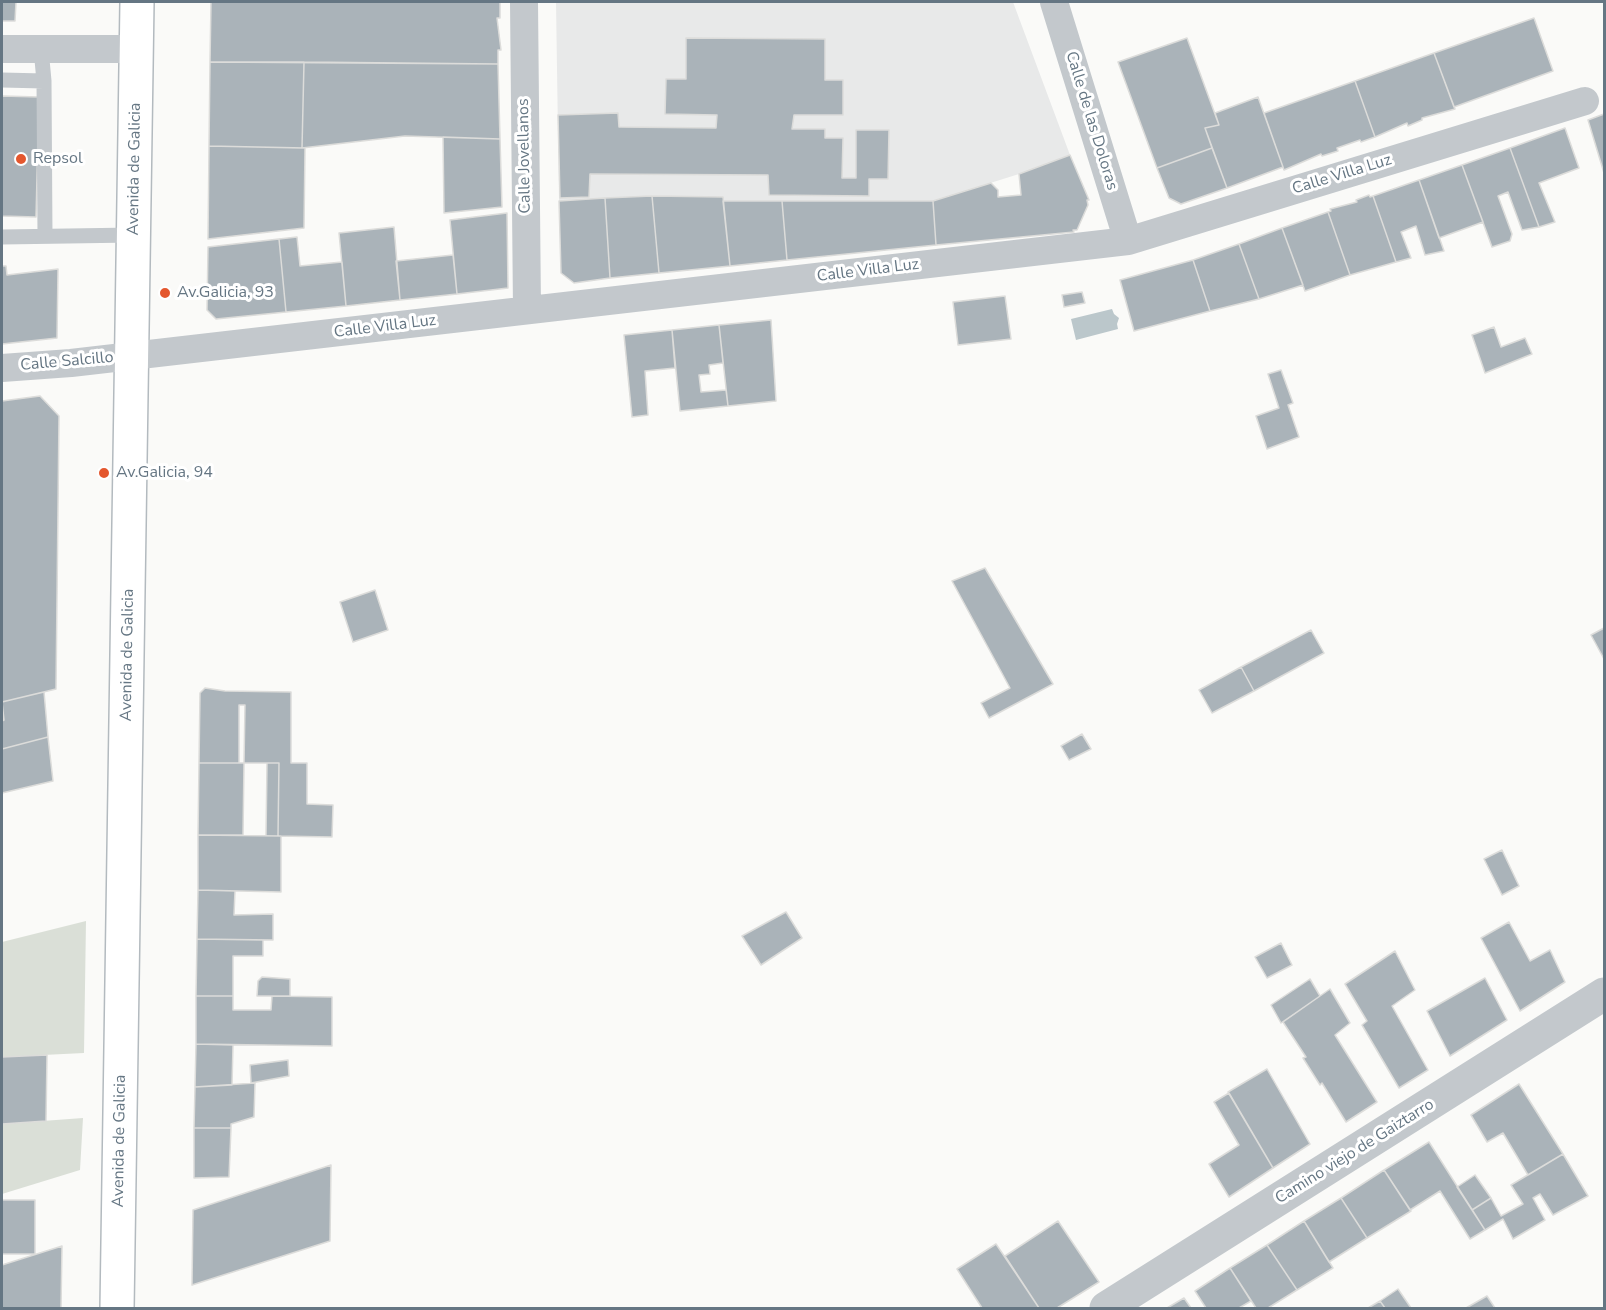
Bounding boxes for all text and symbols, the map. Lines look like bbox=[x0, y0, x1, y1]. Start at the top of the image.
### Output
street label: Calle de las Doloras bbox=[1061, 49, 1121, 193]
street label: Calle Jovellanos bbox=[514, 98, 536, 214]
street label: Avenida de Galicia bbox=[124, 102, 146, 236]
place label: Repsol bbox=[33, 149, 83, 169]
street label: Calle Villa Luz bbox=[1290, 151, 1394, 199]
marker: Repsol bbox=[14, 152, 28, 166]
street label: Calle Villa Luz bbox=[816, 255, 920, 287]
place label: Av.Galicia, 93 bbox=[177, 283, 274, 303]
marker: Av.Galicia, 93 bbox=[158, 286, 172, 300]
street label: Calle Villa Luz bbox=[333, 311, 437, 343]
street label: Calle Salcillo bbox=[20, 348, 114, 376]
place label: Av.Galicia, 94 bbox=[116, 463, 213, 483]
marker: Av.Galicia, 94 bbox=[97, 466, 111, 480]
street label: Avenida de Galicia bbox=[117, 588, 139, 722]
street label: Avenida de Galicia bbox=[109, 1074, 131, 1208]
street label: Camino viejo de Gaiztarro bbox=[1272, 1095, 1438, 1209]

